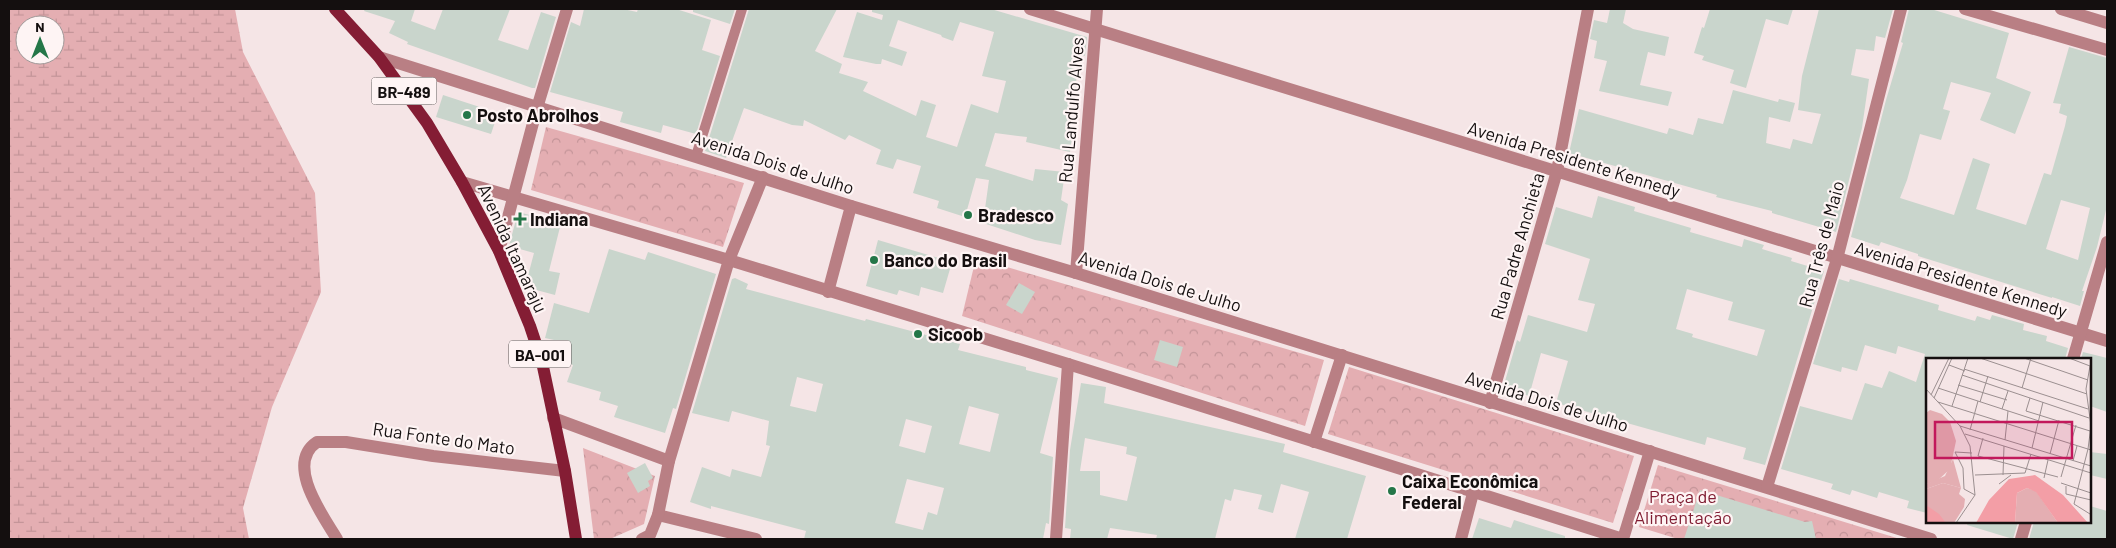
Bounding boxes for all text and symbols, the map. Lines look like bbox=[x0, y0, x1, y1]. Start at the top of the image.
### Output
north arrow bbox=[15, 15, 65, 65]
text: N bbox=[35, 18, 45, 35]
street label: Rua Landulfo Alves bbox=[1054, 36, 1088, 184]
road number: BR-489 bbox=[372, 78, 436, 104]
place label: Posto Abrolhos bbox=[477, 104, 599, 126]
marker: Posto Abrolhos bbox=[461, 109, 473, 121]
street label: Avenida Presidente Kennedy bbox=[1465, 116, 1683, 202]
street label: Avenida Dois de Julho bbox=[689, 125, 857, 199]
street label: Rua Padre Anchieta bbox=[1485, 170, 1549, 322]
street label: Rua Três de Maio bbox=[1793, 178, 1849, 310]
street label: Avenida Itamaraju bbox=[474, 180, 552, 316]
place label: Bradesco bbox=[978, 204, 1054, 226]
place label: Indiana bbox=[530, 208, 588, 230]
marker: Bradesco bbox=[962, 209, 974, 221]
marker: Indiana bbox=[514, 213, 526, 225]
street label: Avenida Presidente Kennedy bbox=[1852, 236, 2070, 322]
street label: Avenida Dois de Julho bbox=[1076, 246, 1244, 316]
place label: Banco do Brasil bbox=[884, 249, 1007, 271]
marker: Banco do Brasil bbox=[868, 254, 880, 266]
place label: Sicoob bbox=[928, 323, 983, 345]
marker: Sicoob bbox=[912, 328, 924, 340]
road number: BA-001 bbox=[509, 340, 571, 368]
inset map bbox=[1926, 358, 2091, 523]
street label: Avenida Dois de Julho bbox=[1463, 366, 1631, 436]
street label: Rua Fonte do Mato bbox=[372, 417, 516, 459]
place label: Caixa Econômica Federal bbox=[1402, 470, 1538, 513]
marker: Caixa Econômica Federal bbox=[1386, 485, 1398, 497]
park label: Praça de Alimentação bbox=[1634, 485, 1732, 528]

